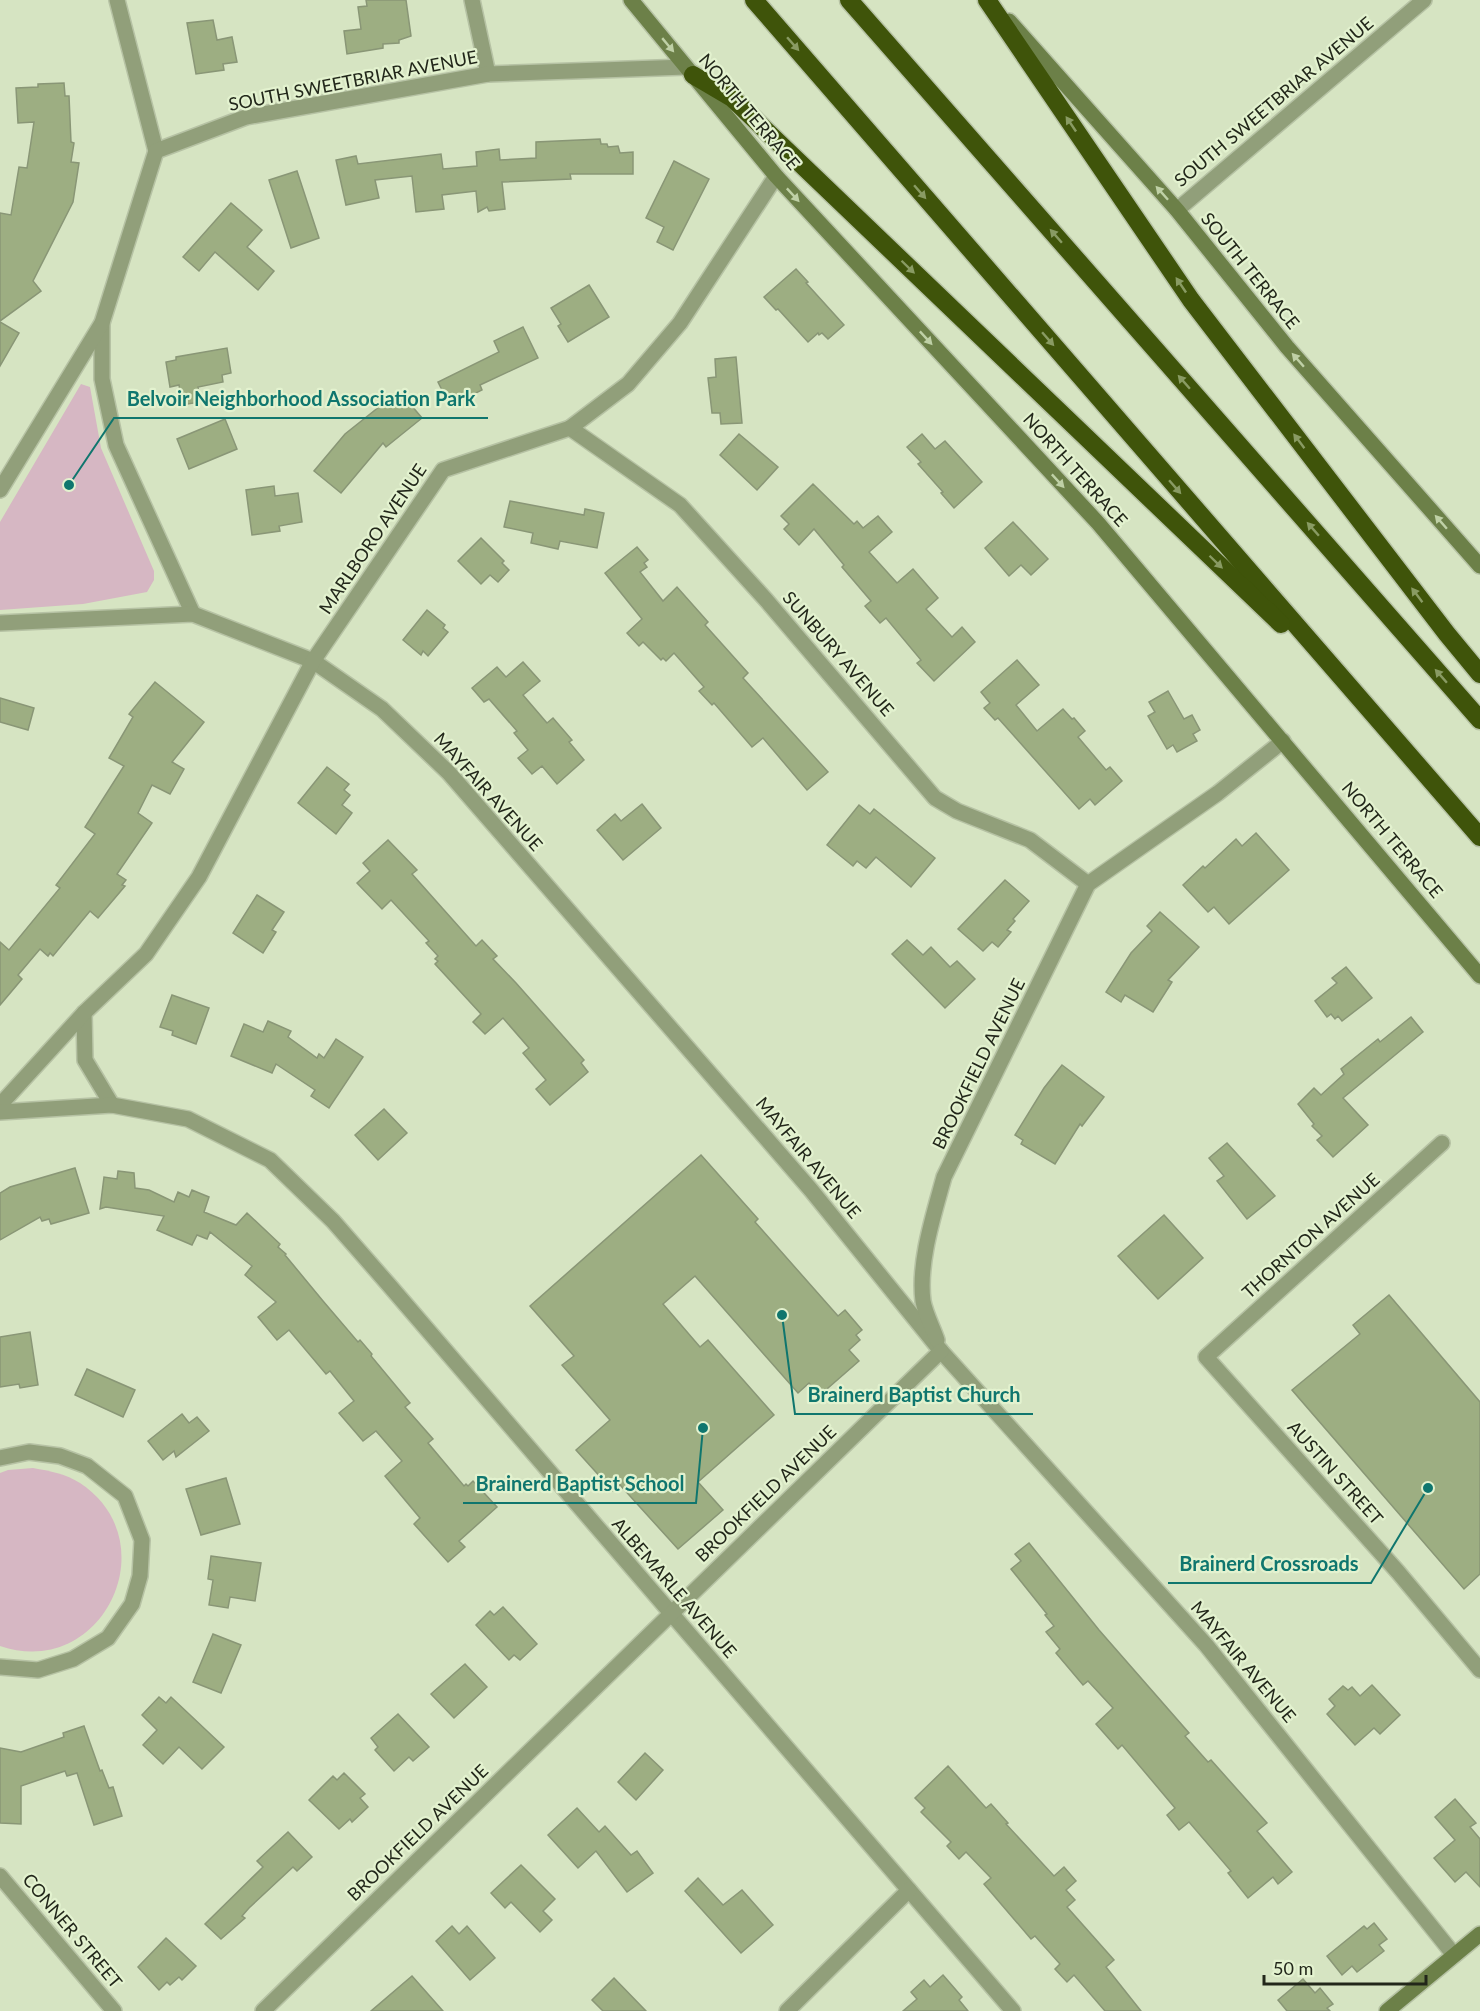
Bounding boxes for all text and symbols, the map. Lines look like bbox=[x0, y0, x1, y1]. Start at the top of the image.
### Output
street label: SOUTH SWEETBRIAR AVENUE bbox=[1169, 12, 1377, 191]
one-way arrow bbox=[786, 36, 799, 52]
one-way arrow bbox=[662, 37, 675, 53]
street label: SOUTH SWEETBRIAR AVENUE bbox=[227, 45, 479, 115]
street label: NORTH TERRACE bbox=[695, 49, 805, 174]
one-way arrow bbox=[1066, 116, 1077, 132]
one-way arrow bbox=[913, 184, 926, 199]
one-way arrow bbox=[1156, 186, 1169, 201]
one-way arrow bbox=[786, 187, 799, 202]
street label: SOUTH TERRACE bbox=[1197, 208, 1305, 333]
one-way arrow bbox=[1050, 229, 1063, 244]
one-way arrow bbox=[901, 260, 916, 274]
one-way arrow bbox=[1176, 277, 1187, 293]
one-way arrow bbox=[919, 330, 933, 345]
one-way arrow bbox=[1041, 332, 1054, 347]
one-way arrow bbox=[1292, 353, 1305, 368]
one-way arrow bbox=[1177, 375, 1191, 390]
callout: Belvoir Neighborhood Association Park bbox=[114, 380, 488, 418]
text: Belvoir Neighborhood Association Park bbox=[127, 386, 476, 410]
street label: NORTH TERRACE bbox=[1019, 408, 1133, 531]
one-way arrow bbox=[1293, 433, 1305, 448]
street label: MARLBORO AVENUE bbox=[314, 459, 431, 618]
one-way arrow bbox=[1051, 473, 1065, 487]
one-way arrow bbox=[1169, 479, 1182, 495]
one-way arrow bbox=[1435, 515, 1448, 530]
one-way arrow bbox=[1307, 522, 1320, 537]
one-way arrow bbox=[1208, 554, 1222, 568]
street label: SUNBURY AVENUE bbox=[779, 586, 899, 720]
one-way arrow bbox=[1412, 588, 1424, 603]
one-way arrow bbox=[1435, 668, 1448, 684]
street label: MAYFAIR AVENUE bbox=[430, 728, 548, 855]
street label: NORTH TERRACE bbox=[1338, 777, 1448, 902]
street label: BROOKFIELD AVENUE bbox=[927, 975, 1029, 1153]
street label: MAYFAIR AVENUE bbox=[752, 1092, 866, 1223]
street label: THORNTON AVENUE bbox=[1237, 1168, 1384, 1303]
callout: Brainerd Baptist Church bbox=[795, 1376, 1033, 1414]
text: Brainerd Baptist Church bbox=[807, 1382, 1021, 1406]
street label: AUSTIN STREET bbox=[1283, 1416, 1388, 1529]
street label: BROOKFIELD AVENUE bbox=[690, 1420, 840, 1566]
callout: Brainerd Baptist School bbox=[463, 1465, 696, 1503]
text: Brainerd Baptist School bbox=[475, 1471, 685, 1495]
street label: ALBEMARLE AVENUE bbox=[608, 1513, 742, 1662]
callout: Brainerd Crossroads bbox=[1168, 1545, 1371, 1583]
text: Brainerd Crossroads bbox=[1179, 1551, 1359, 1575]
street label: MAYFAIR AVENUE bbox=[1187, 1596, 1301, 1727]
street label: BROOKFIELD AVENUE bbox=[342, 1759, 492, 1905]
street label: CONNER STREET bbox=[18, 1868, 127, 1992]
scale bar bbox=[1264, 1948, 1426, 1986]
text: 50 m bbox=[1273, 1957, 1313, 1979]

